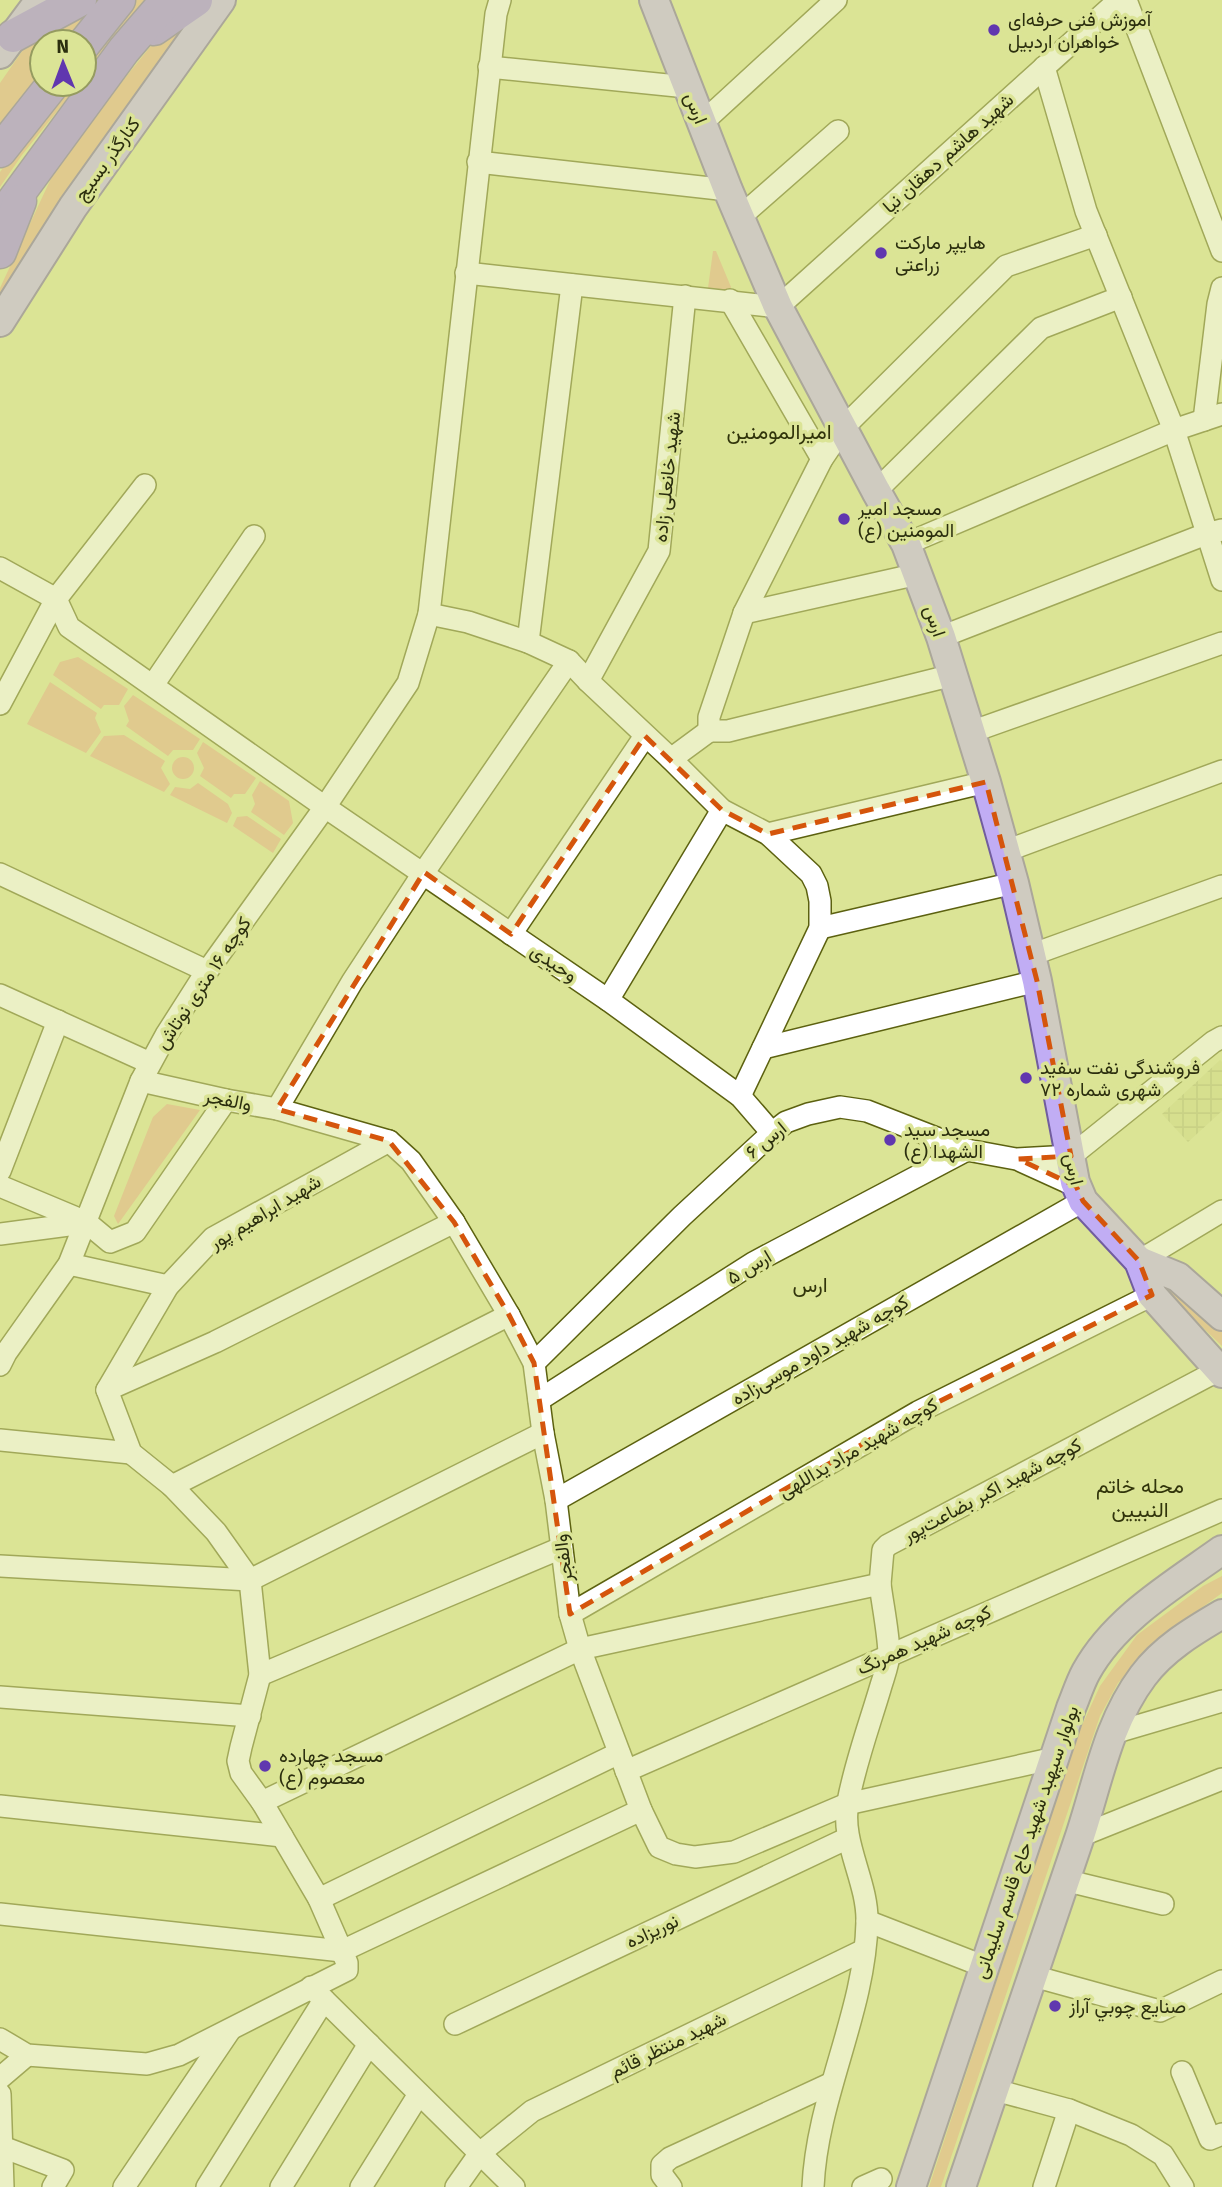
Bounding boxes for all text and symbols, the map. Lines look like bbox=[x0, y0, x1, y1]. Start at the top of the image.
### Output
place label: آموزش فنی حرفه‌ای خواهران اردبیل bbox=[1008, 8, 1153, 53]
marker: آموزش فنی حرفه‌ای خواهران اردبیل bbox=[986, 22, 1002, 38]
north arrow bbox=[28, 28, 98, 98]
text: N bbox=[56, 35, 69, 58]
street label: شهید هاشم دهقان نیا bbox=[878, 88, 1019, 219]
street label: ارس bbox=[679, 89, 713, 127]
street label: کنارگذر بسیج bbox=[69, 113, 147, 206]
place label: هایپر مارکت زراعتی bbox=[895, 231, 986, 276]
marker: هایپر مارکت زراعتی bbox=[873, 245, 889, 261]
street label: شهید خانعلی زاده bbox=[649, 410, 685, 544]
district label: امیرالمومنین bbox=[726, 419, 832, 445]
place label: مسجد امیر المومنین (ع) bbox=[857, 497, 954, 543]
marker: مسجد امیر المومنین (ع) bbox=[836, 511, 852, 527]
street label: ارس bbox=[919, 602, 951, 640]
street label: کوچه ۱۶ متری نوتاش bbox=[150, 912, 257, 1055]
street label: وحیدی bbox=[526, 939, 582, 987]
place label: فروشندگی نفت سفید شهری شماره ۷۲ bbox=[1040, 1056, 1200, 1101]
marker: فروشندگی نفت سفید شهری شماره ۷۲ bbox=[1018, 1070, 1034, 1086]
street label: والفجر bbox=[201, 1084, 254, 1116]
street label: ارس ۶ bbox=[741, 1117, 791, 1163]
place label: مسجد سید الشهدا (ع) bbox=[904, 1118, 990, 1164]
marker: مسجد سید الشهدا (ع) bbox=[882, 1132, 898, 1148]
street label: ارس bbox=[1059, 1151, 1089, 1187]
street label: شهید ابراهیم پور bbox=[204, 1170, 326, 1257]
street label: ارس ۵ bbox=[722, 1245, 776, 1289]
district label: ارس bbox=[792, 1272, 828, 1298]
street label: کوچه شهید داود موسی‌زاده bbox=[727, 1290, 914, 1412]
street label: کوچه شهید مراد یداللهی bbox=[774, 1393, 943, 1505]
street label: کوچه شهید اکبر بضاعت‌پور bbox=[898, 1433, 1086, 1549]
district label: محله خاتم النبیین bbox=[1096, 1473, 1184, 1523]
street label: والفجر bbox=[549, 1533, 577, 1584]
street label: کوچه شهید همرنگ bbox=[853, 1600, 995, 1682]
street label: بولوار سپهبد شهید حاج قاسم سلیمانی bbox=[968, 1702, 1086, 1982]
place label: مسجد چهارده معصوم (ع) bbox=[279, 1744, 383, 1790]
marker: مسجد چهارده معصوم (ع) bbox=[257, 1758, 273, 1774]
street label: نوریزاده bbox=[622, 1909, 682, 1953]
place label: صنايع چوبي آراز bbox=[1068, 1995, 1186, 2022]
marker: صنايع چوبي آراز bbox=[1047, 1998, 1063, 2014]
street label: شهید منتظر قائم bbox=[606, 2007, 730, 2084]

